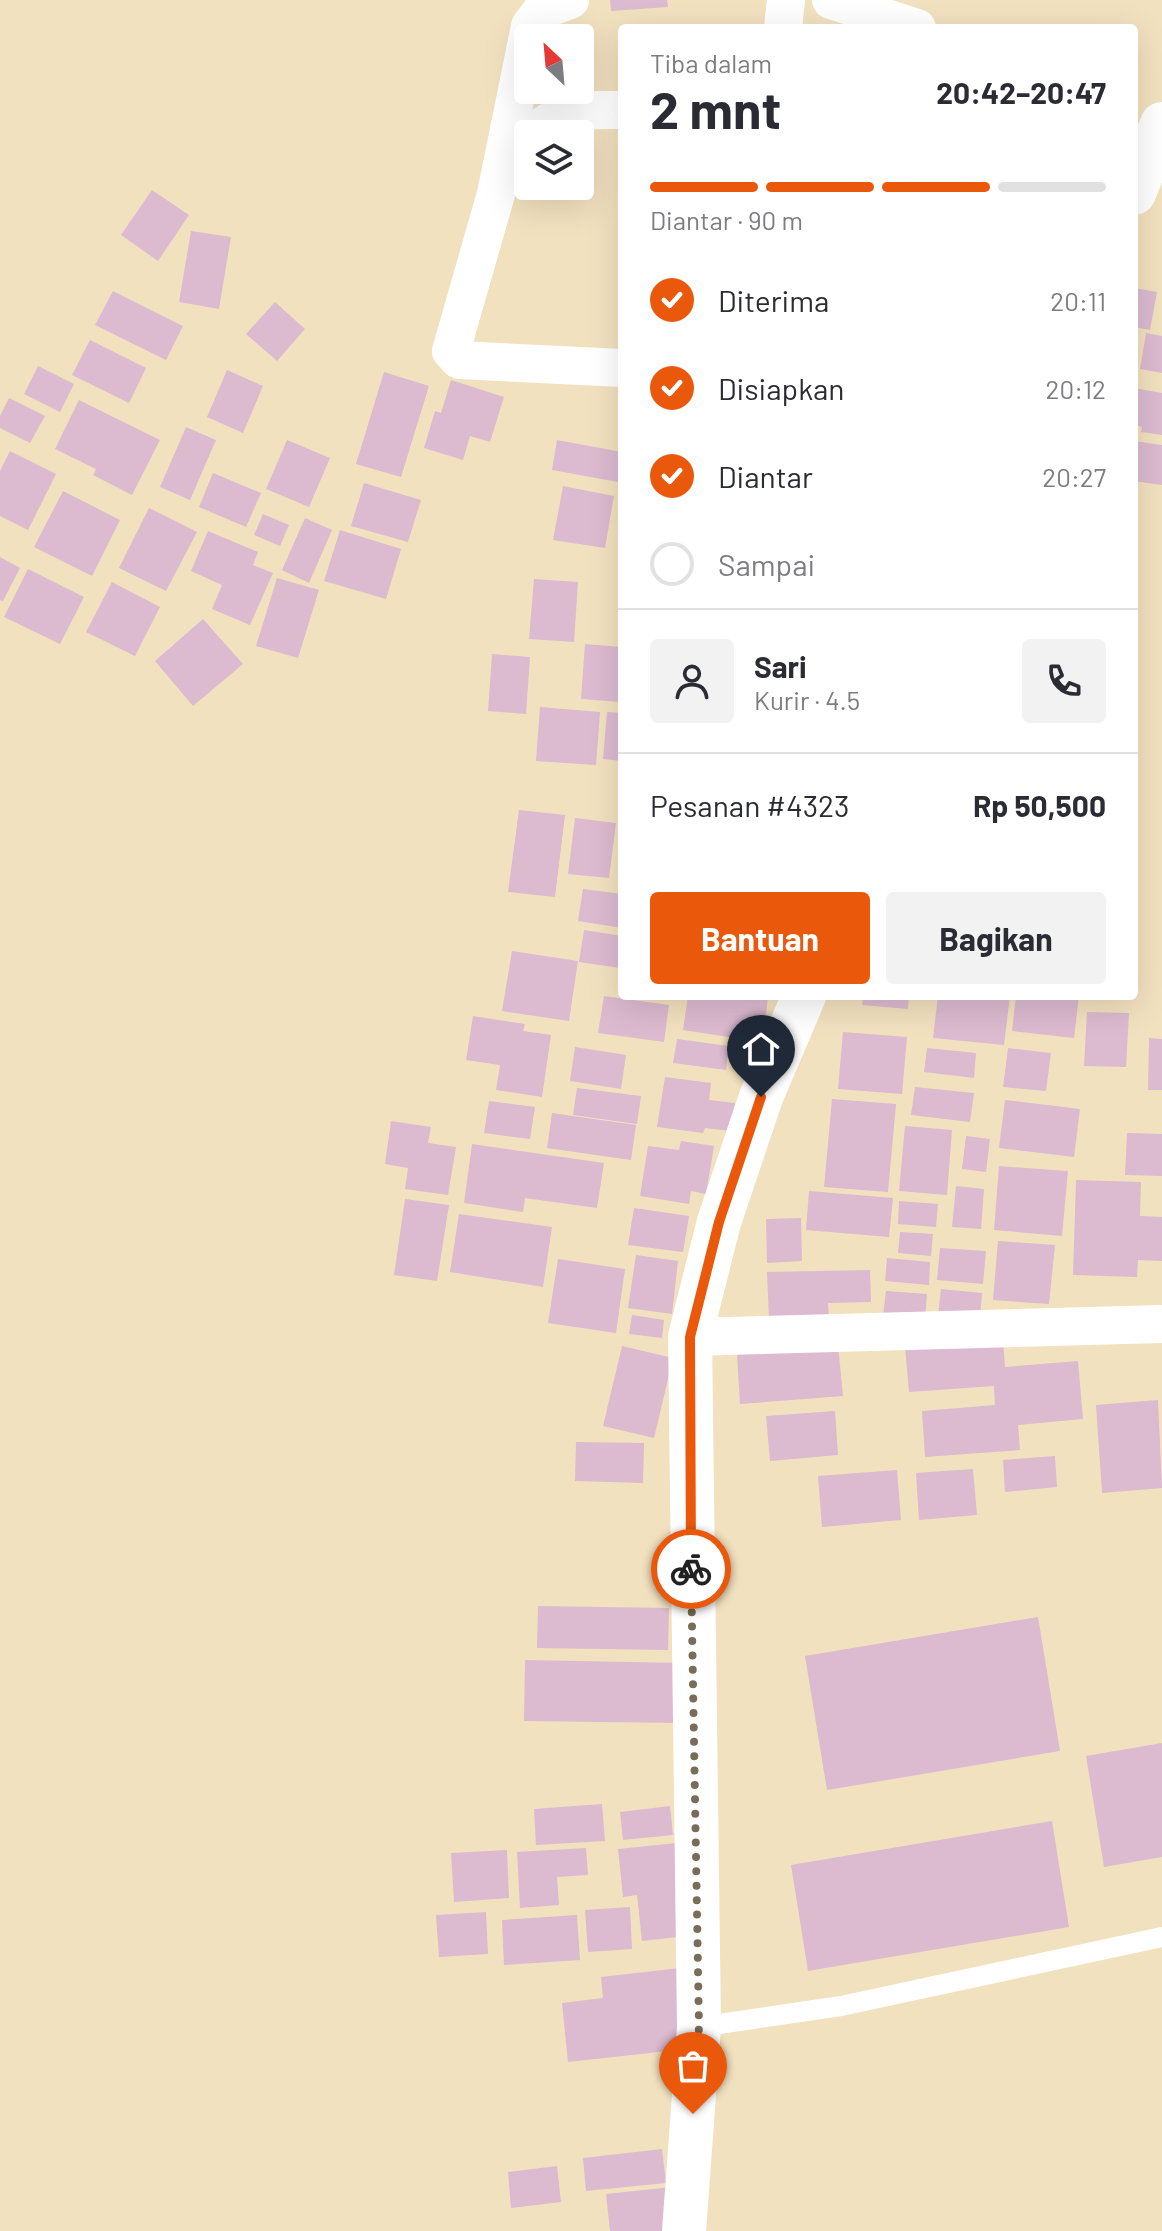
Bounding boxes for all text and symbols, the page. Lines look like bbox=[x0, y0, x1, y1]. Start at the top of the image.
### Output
north arrow bbox=[514, 24, 594, 104]
map controls bbox=[514, 24, 594, 200]
text: Tiba dalam bbox=[650, 47, 772, 78]
text: 20:42–20:47 bbox=[936, 74, 1106, 110]
text: 2 mnt bbox=[650, 77, 781, 139]
button: layers bbox=[514, 120, 594, 200]
text: Diantar · 90 m bbox=[650, 204, 803, 235]
icon: check bbox=[650, 278, 694, 322]
text: Diterima bbox=[718, 282, 829, 318]
text: 20:11 bbox=[1050, 285, 1106, 316]
icon: check bbox=[650, 366, 694, 410]
text: Disiapkan bbox=[718, 370, 844, 406]
text: 20:12 bbox=[1046, 373, 1106, 404]
icon: check bbox=[650, 454, 694, 498]
text: Diantar bbox=[718, 458, 813, 494]
text: 20:27 bbox=[1042, 461, 1106, 492]
text: Sampai bbox=[718, 546, 815, 582]
button: person bbox=[650, 639, 734, 723]
button: phone bbox=[1022, 639, 1106, 723]
text: Sari bbox=[754, 648, 807, 684]
text: Kurir · 4.5 bbox=[754, 684, 860, 715]
text: Pesanan #4323 bbox=[650, 787, 849, 823]
text: Rp 50,500 bbox=[973, 787, 1106, 823]
button: Bantuan bbox=[650, 892, 870, 984]
button: Bagikan bbox=[886, 892, 1106, 984]
pin bbox=[727, 1015, 795, 1097]
icon: home bbox=[739, 1027, 783, 1071]
courier bbox=[651, 1529, 731, 1609]
icon: bike bbox=[669, 1547, 713, 1591]
pin bbox=[659, 2032, 727, 2114]
icon: bag bbox=[671, 2044, 715, 2088]

